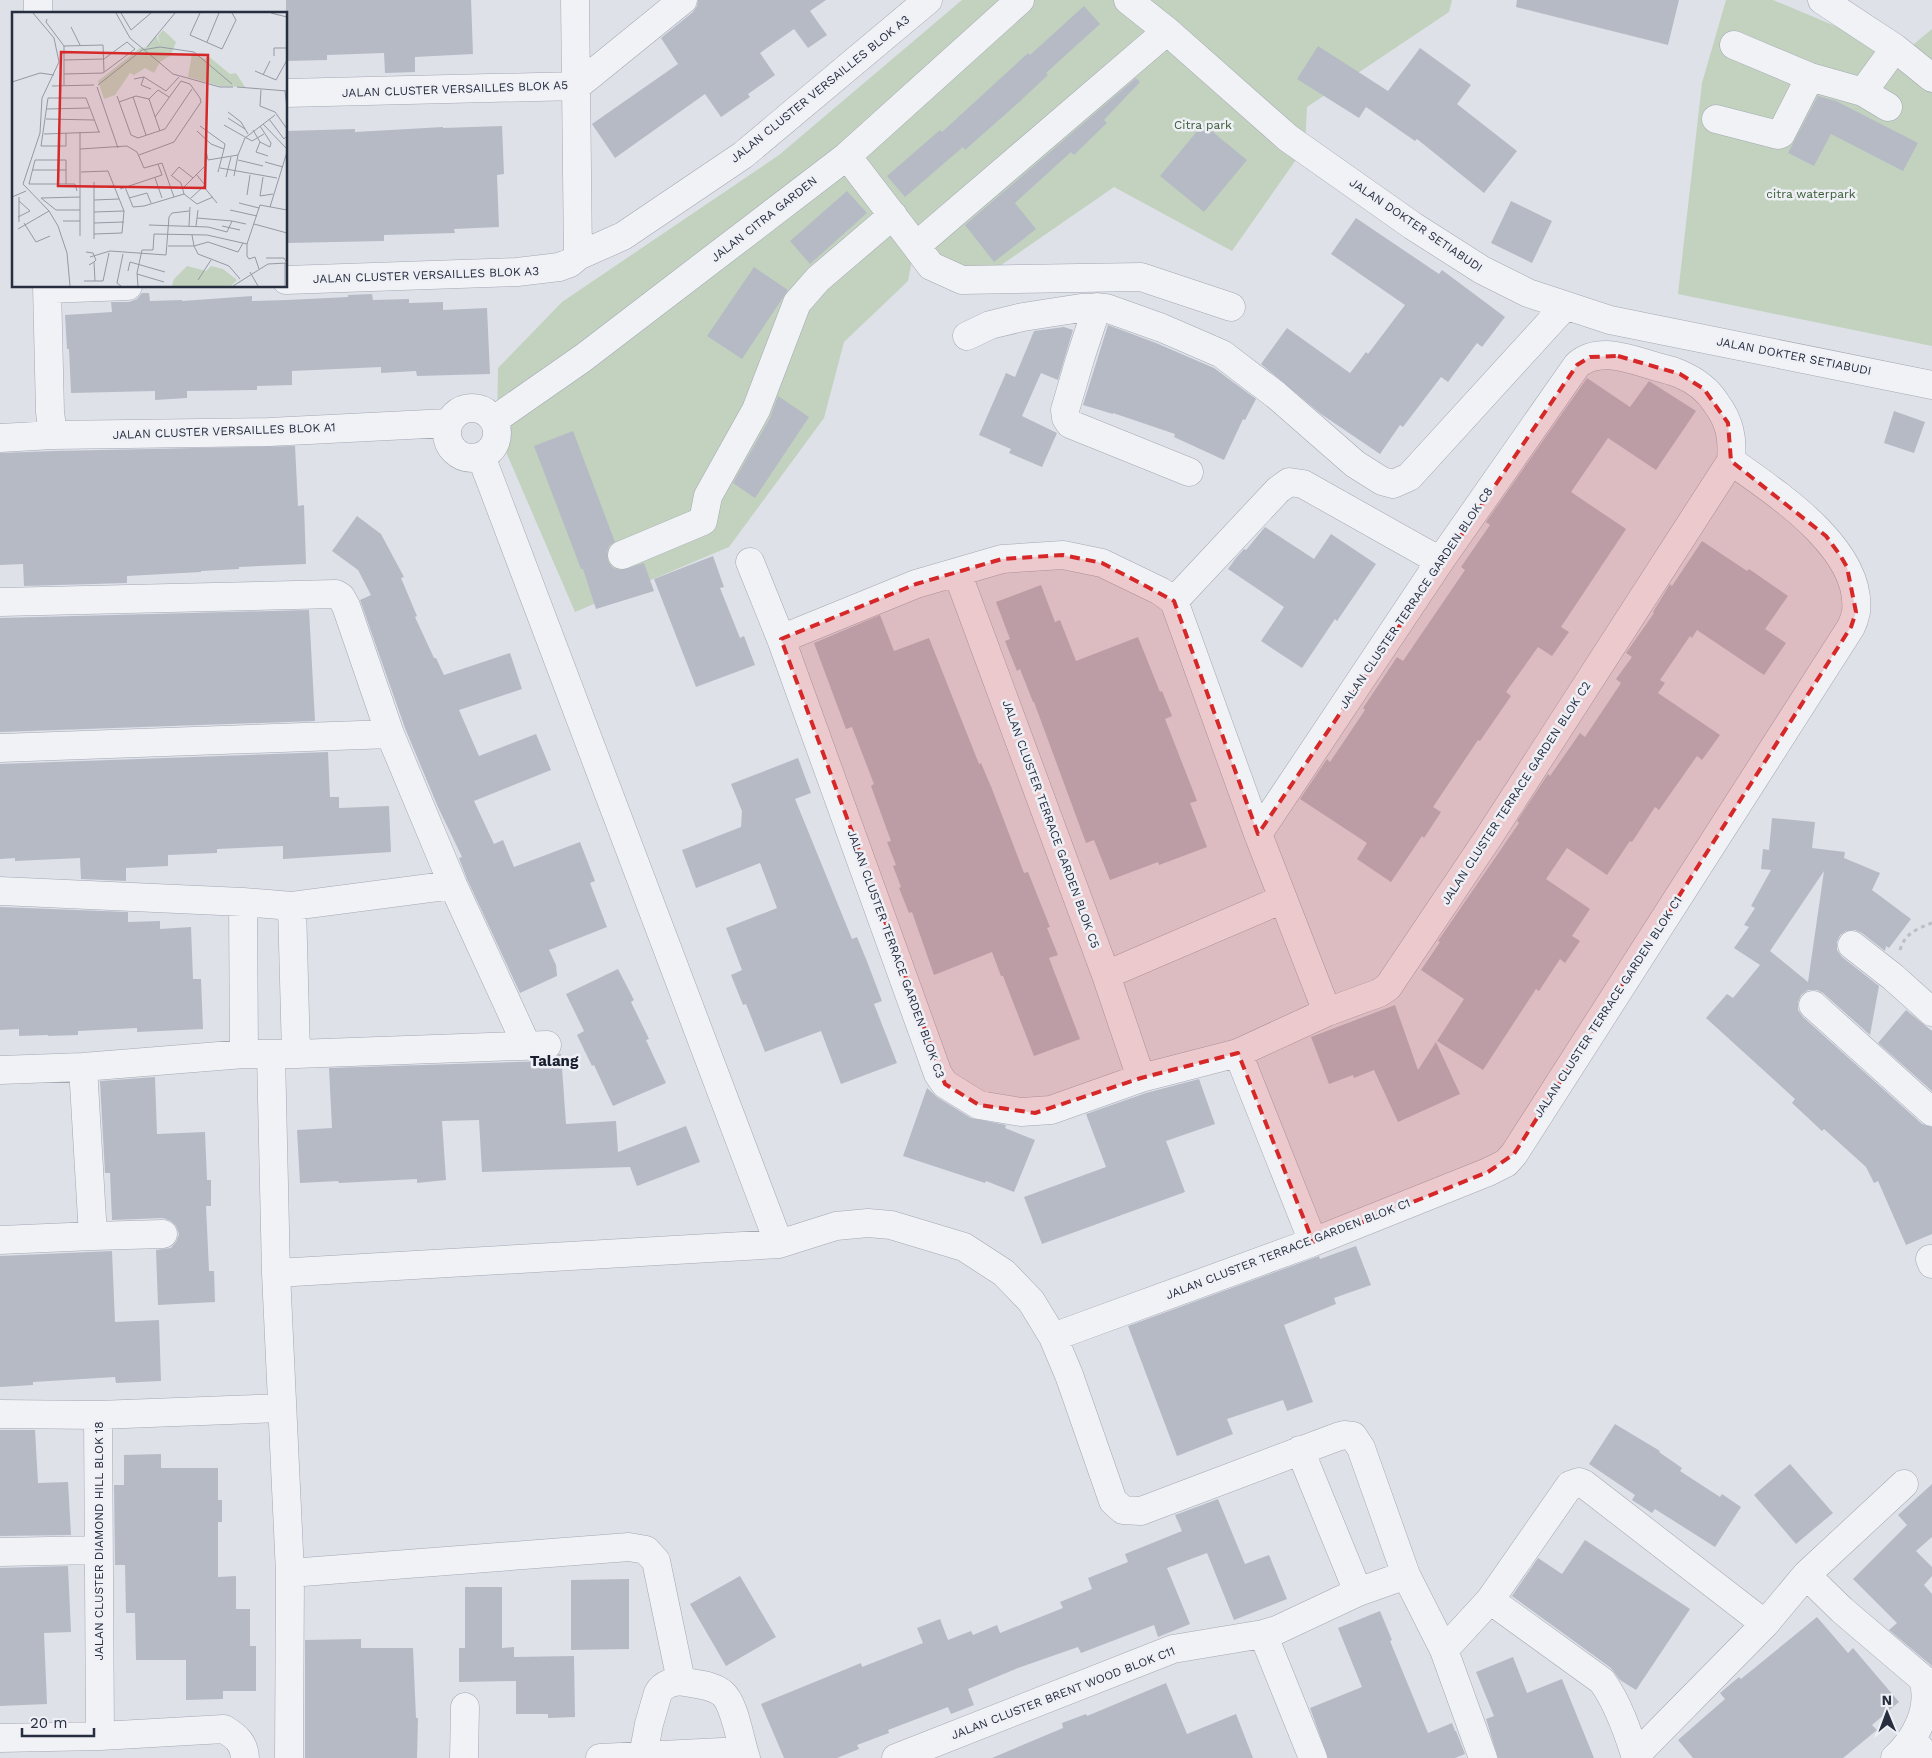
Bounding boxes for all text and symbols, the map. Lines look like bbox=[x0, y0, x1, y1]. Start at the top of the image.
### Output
inset map bbox=[12, 12, 288, 288]
street label: JALAN CLUSTER VERSAILLES BLOK A3 bbox=[728, 12, 912, 166]
street label: JALAN CLUSTER VERSAILLES BLOK A5 bbox=[342, 78, 568, 100]
park label: Citra park bbox=[1174, 118, 1232, 132]
street label: JALAN CITRA GARDEN bbox=[708, 173, 820, 265]
street label: JALAN DOKTER SETIABUDI bbox=[1347, 175, 1485, 275]
park label: citra waterpark bbox=[1766, 187, 1856, 201]
street label: JALAN CLUSTER VERSAILLES BLOK A3 bbox=[313, 264, 539, 286]
street label: JALAN DOKTER SETIABUDI bbox=[1715, 334, 1873, 378]
street label: JALAN CLUSTER VERSAILLES BLOK A1 bbox=[112, 420, 336, 442]
street label: JALAN CLUSTER TERRACE GARDEN BLOK C8 bbox=[1337, 485, 1495, 711]
street label: JALAN CLUSTER TERRACE GARDEN BLOK C2 bbox=[1438, 679, 1594, 907]
street label: JALAN CLUSTER TERRACE GARDEN BLOK C5 bbox=[999, 698, 1103, 950]
street label: JALAN CLUSTER TERRACE GARDEN BLOK C3 bbox=[844, 828, 948, 1080]
street label: JALAN CLUSTER TERRACE GARDEN BLOK C1 bbox=[1531, 894, 1685, 1120]
district label: Talang bbox=[530, 1052, 579, 1070]
street label: JALAN CLUSTER TERRACE GARDEN BLOK C1 bbox=[1164, 1196, 1412, 1302]
street label: JALAN CLUSTER DIAMOND HILL BLOK 18 bbox=[92, 1421, 106, 1661]
street label: JALAN CLUSTER BRENT WOOD BLOK C11 bbox=[949, 1644, 1177, 1742]
north arrow bbox=[1862, 1688, 1912, 1738]
text: N bbox=[1881, 1692, 1892, 1708]
scale bar bbox=[22, 1706, 95, 1738]
text: 20 m bbox=[30, 1714, 68, 1732]

